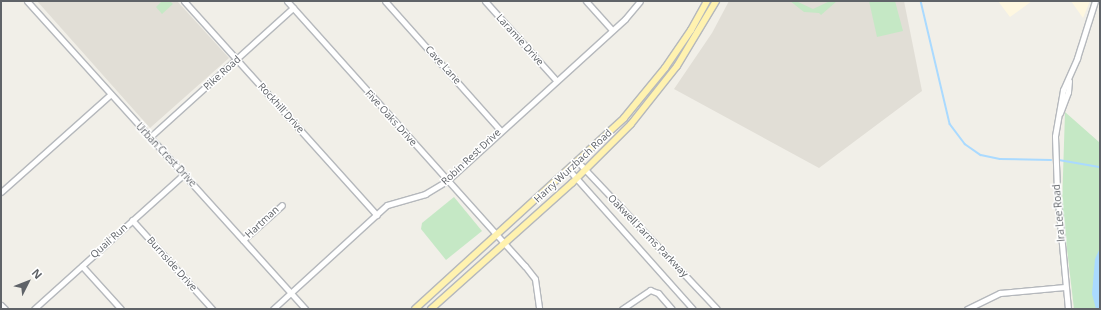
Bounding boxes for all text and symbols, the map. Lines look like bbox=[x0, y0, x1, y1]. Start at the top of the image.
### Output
street label: Laramie Drive bbox=[494, 12, 546, 68]
street label: Cave Lane bbox=[423, 43, 463, 87]
street label: Pike Road bbox=[201, 53, 243, 93]
street label: Rockhill Drive bbox=[255, 81, 307, 135]
street label: Five Oaks Drive bbox=[363, 87, 419, 149]
street label: Urban Crest Drive bbox=[133, 120, 199, 190]
street label: Robin Rest Drive bbox=[439, 126, 503, 188]
street label: Harry Wurzbach Road bbox=[532, 127, 614, 205]
street label: Ira Lee Road bbox=[1050, 184, 1068, 242]
street label: Oakwell Farms Parkway bbox=[605, 192, 691, 280]
street label: Hartman bbox=[243, 203, 281, 241]
street label: Quail Run bbox=[88, 221, 130, 261]
street label: Burnside Drive bbox=[144, 234, 200, 294]
north arrow bbox=[8, 262, 48, 302]
text: N bbox=[29, 265, 46, 282]

